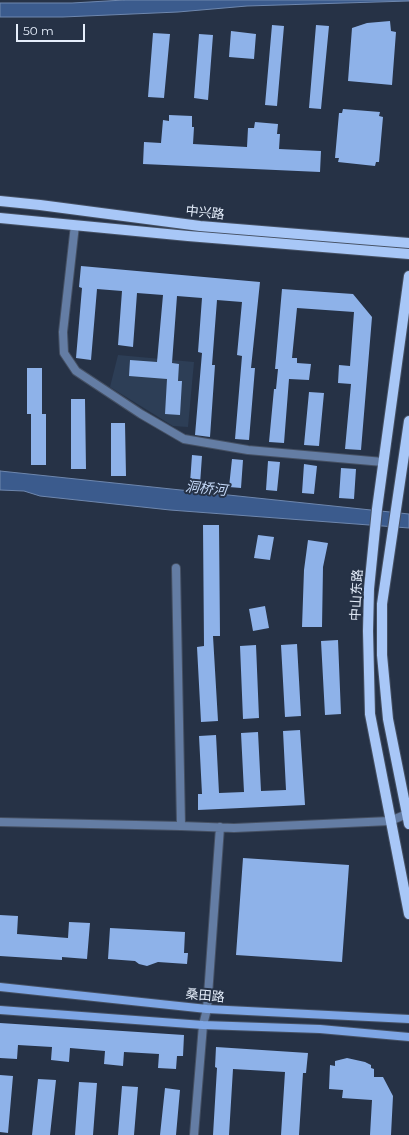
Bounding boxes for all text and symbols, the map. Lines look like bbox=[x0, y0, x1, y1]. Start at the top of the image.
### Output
scale bar bbox=[18, 16, 87, 42]
text: 50 m bbox=[23, 23, 54, 38]
street label: 中兴路 bbox=[185, 203, 225, 223]
water label: 洞桥河 bbox=[184, 478, 228, 500]
street label: 中山东路 bbox=[348, 569, 366, 621]
street label: 桑田路 bbox=[185, 987, 225, 1005]

